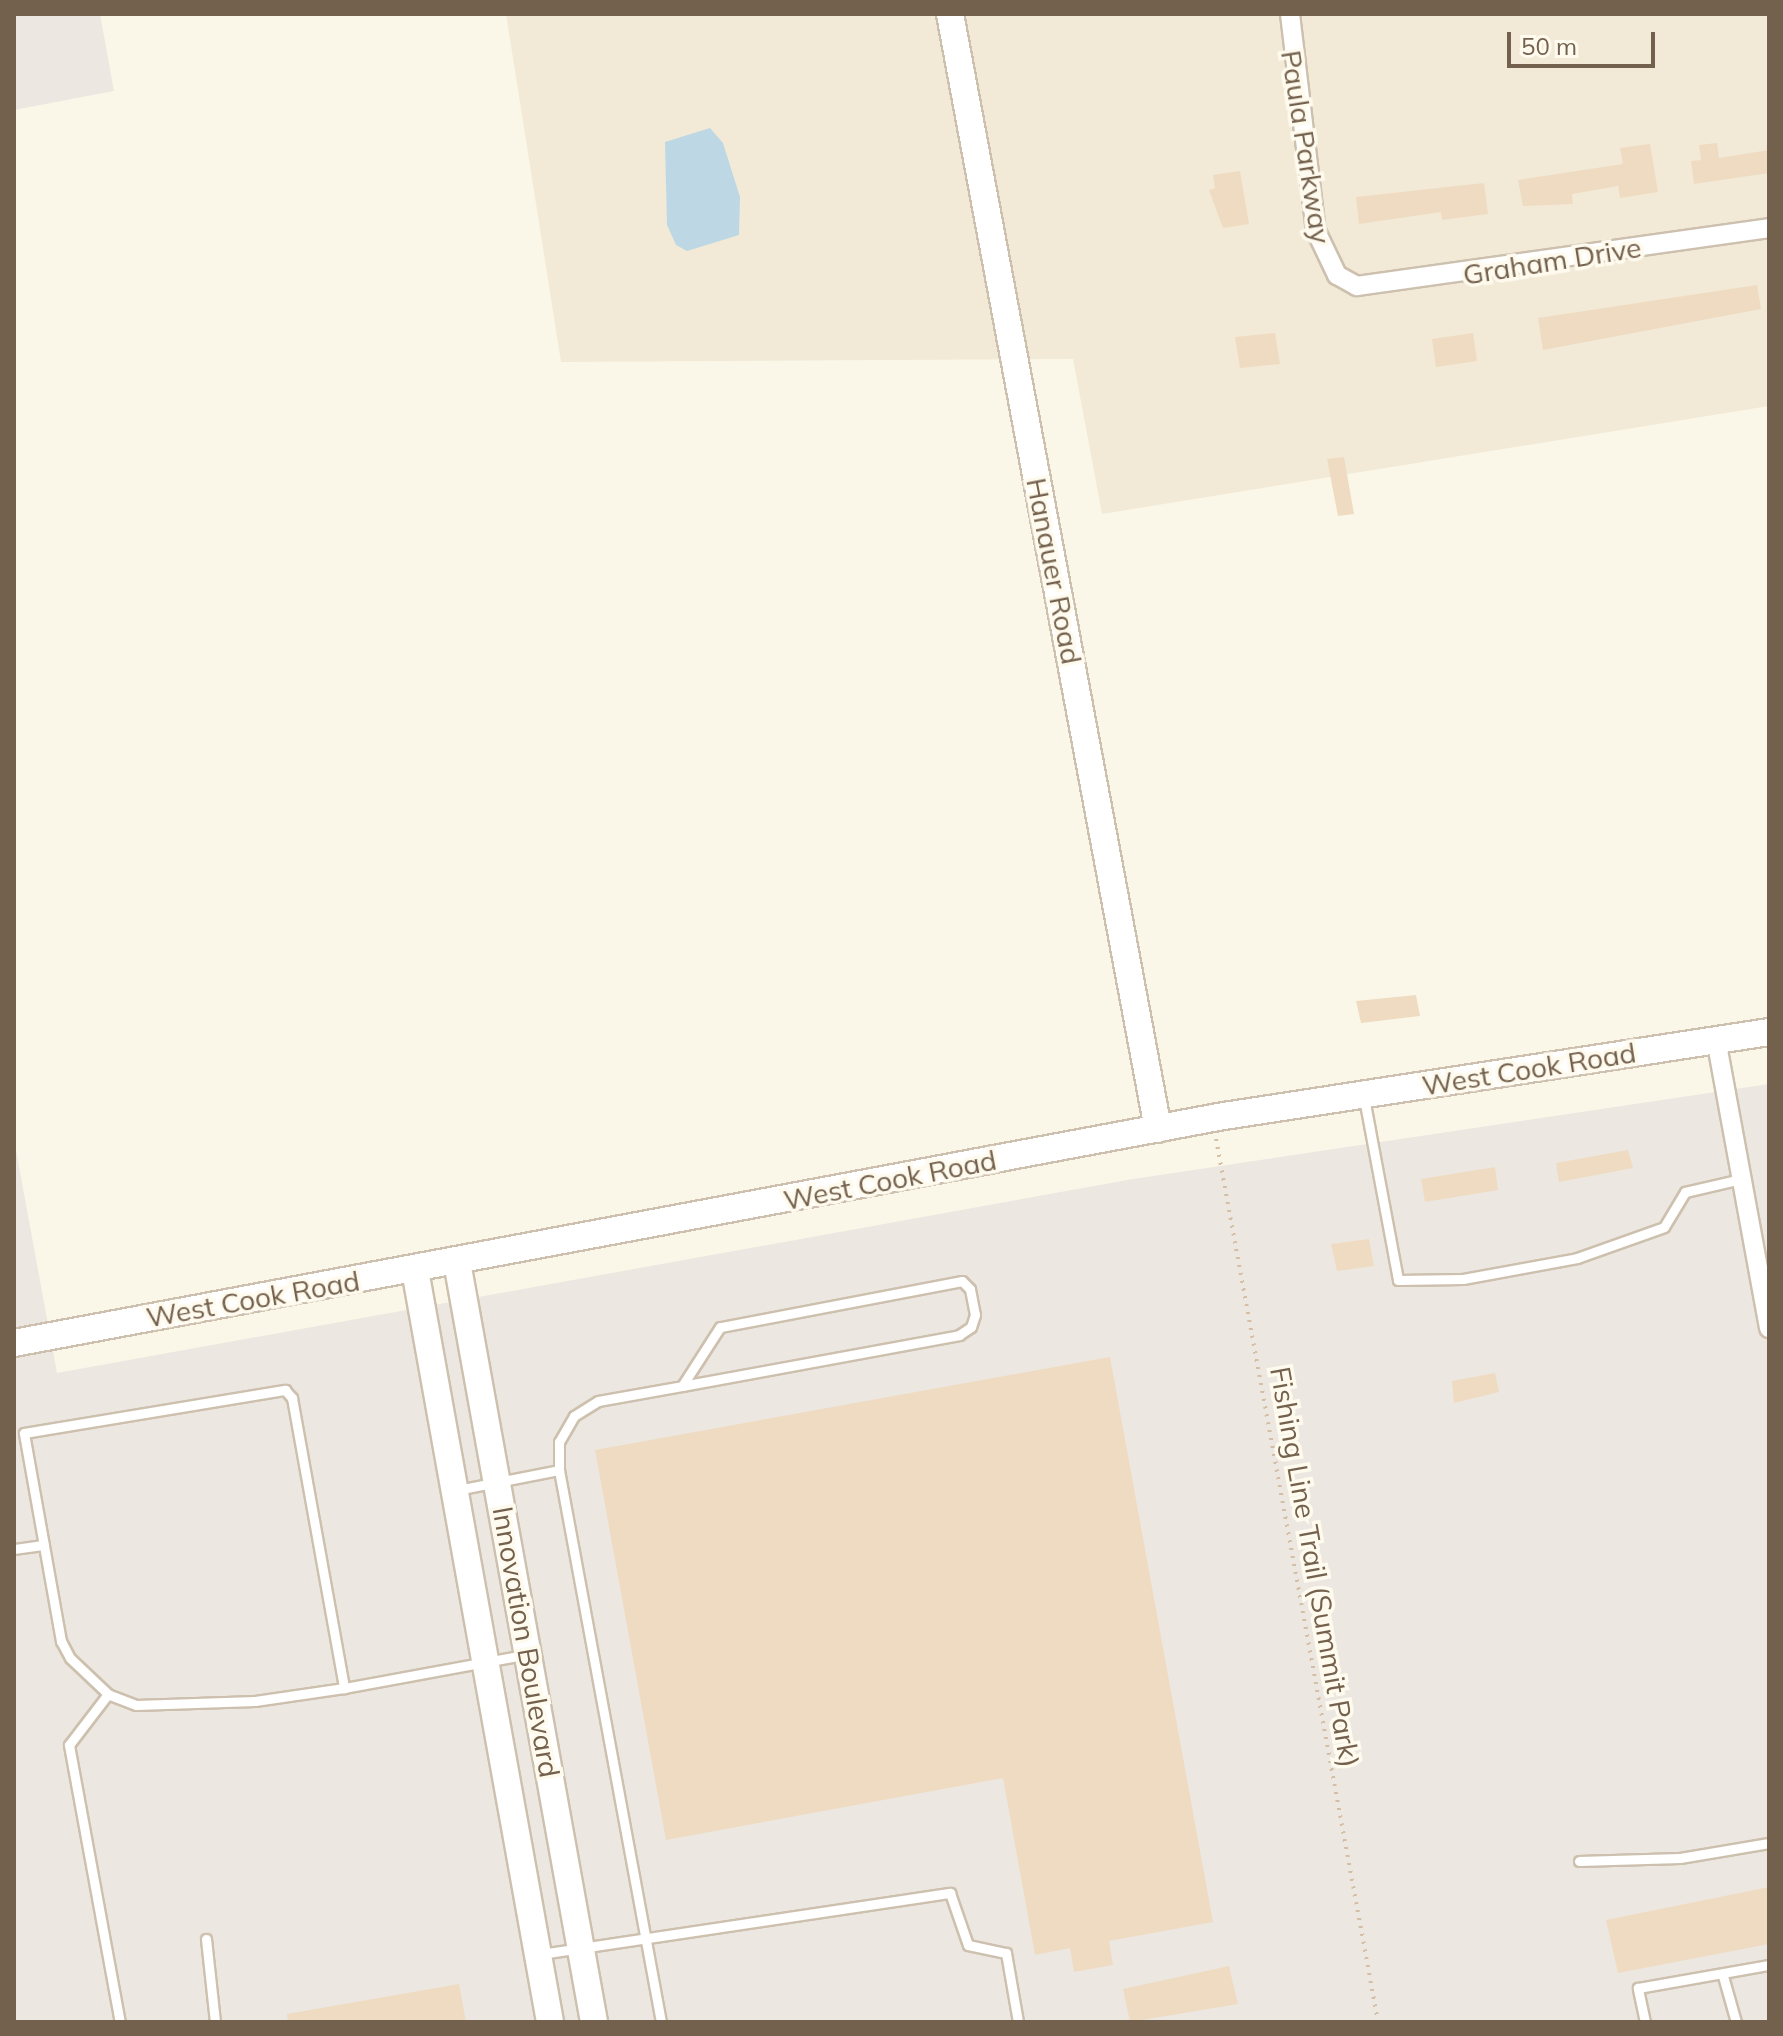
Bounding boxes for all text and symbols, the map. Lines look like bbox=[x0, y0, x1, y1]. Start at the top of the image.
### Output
scale bar bbox=[1511, 16, 1659, 66]
text: 50 m bbox=[1521, 31, 1577, 61]
street label: Paula Parkway bbox=[1274, 48, 1338, 246]
street label: Graham Drive bbox=[1460, 230, 1644, 292]
street label: Hanauer Road bbox=[1019, 475, 1089, 667]
street label: West Cook Road bbox=[1420, 1036, 1638, 1102]
street label: West Cook Road bbox=[781, 1143, 999, 1217]
street label: West Cook Road bbox=[144, 1264, 362, 1334]
street label: Fishing Line Trail (Summit Park) bbox=[1263, 1364, 1367, 1770]
street label: Innovation Boulevard bbox=[486, 1504, 566, 1780]

